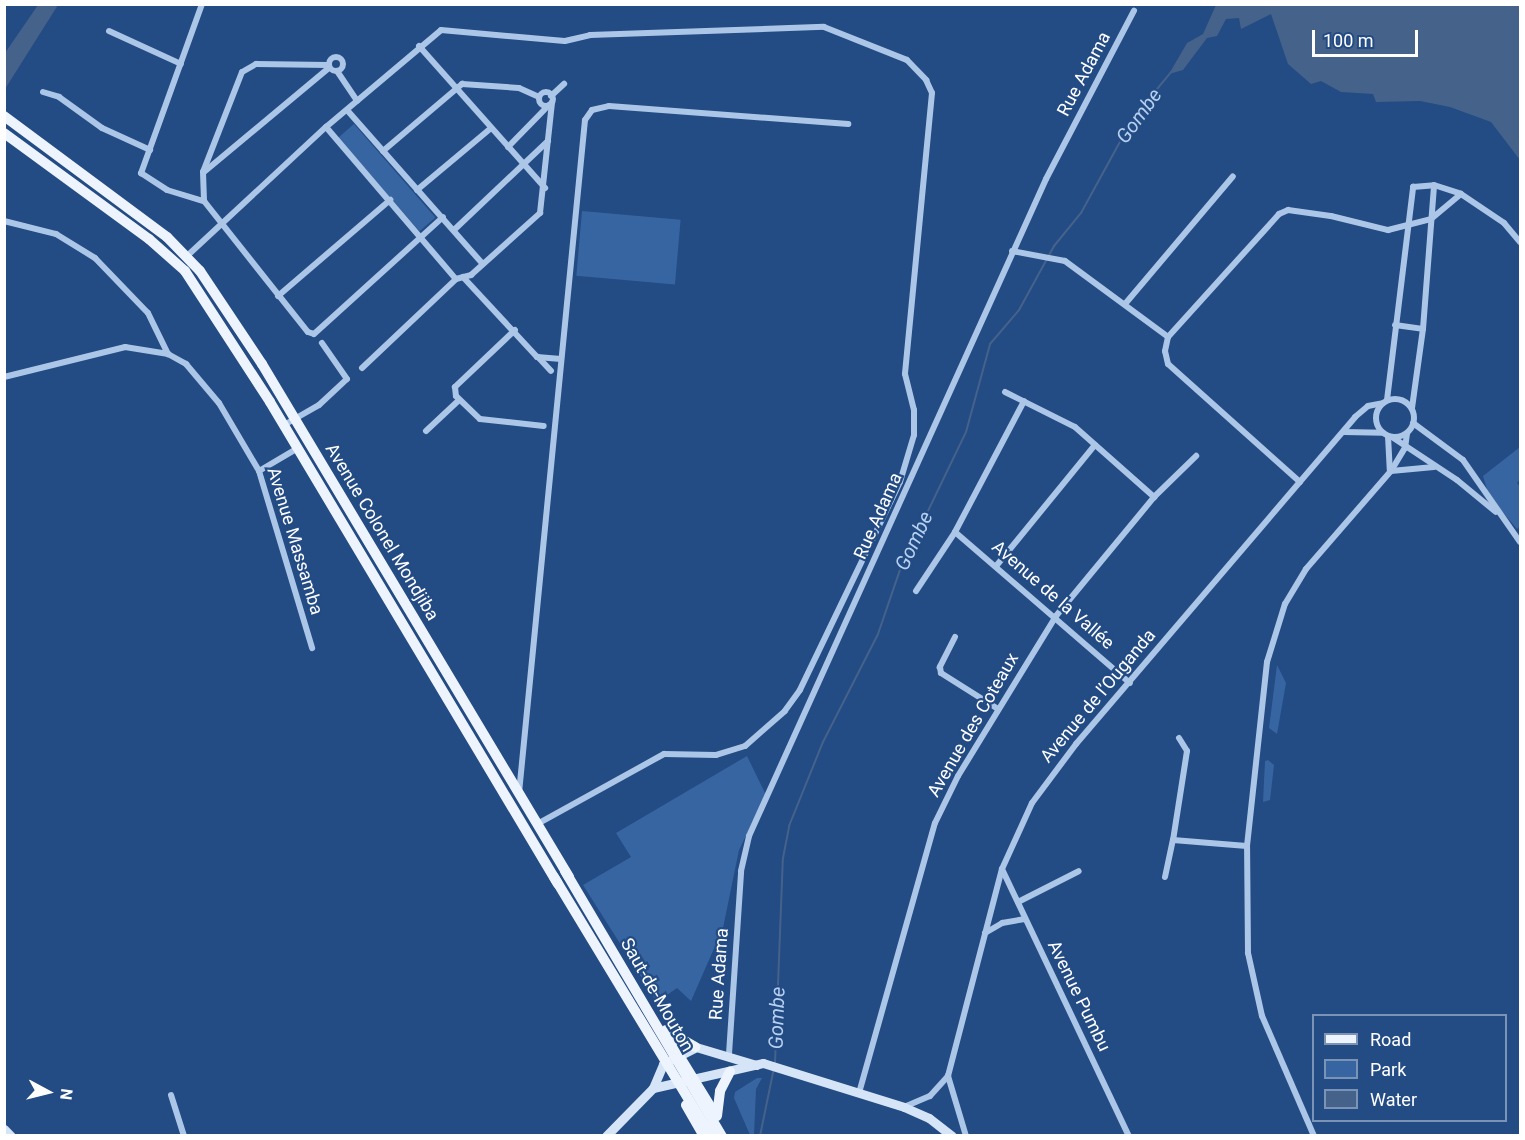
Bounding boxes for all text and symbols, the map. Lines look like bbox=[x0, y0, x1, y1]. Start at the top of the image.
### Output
scale bar bbox=[1315, 18, 1422, 56]
street label: Rue Adama bbox=[1053, 28, 1115, 120]
text: 100 m bbox=[1323, 30, 1374, 51]
water label: Gombe bbox=[1111, 84, 1167, 148]
street label: Avenue Colonel Mondjiba bbox=[320, 439, 444, 625]
street label: Avenue Massamba bbox=[262, 465, 328, 617]
street label: Rue Adama bbox=[849, 469, 907, 563]
water label: Gombe bbox=[890, 508, 938, 574]
street label: Avenue de la Vallée bbox=[987, 536, 1119, 654]
street label: Avenue de l’Ouganda bbox=[1036, 625, 1160, 767]
street label: Avenue des Coteaux bbox=[923, 649, 1023, 801]
street label: Rue Adama bbox=[705, 927, 733, 1021]
street label: Saut-de-Mouton bbox=[616, 934, 698, 1056]
street label: Avenue Pumbu bbox=[1043, 937, 1115, 1055]
water label: Gombe bbox=[764, 986, 790, 1050]
legend bbox=[1312, 1014, 1507, 1122]
text: Road bbox=[1370, 1029, 1411, 1050]
text: Park bbox=[1370, 1059, 1406, 1080]
north arrow bbox=[18, 1062, 78, 1122]
text: N bbox=[56, 1087, 76, 1101]
text: Water bbox=[1370, 1089, 1417, 1110]

